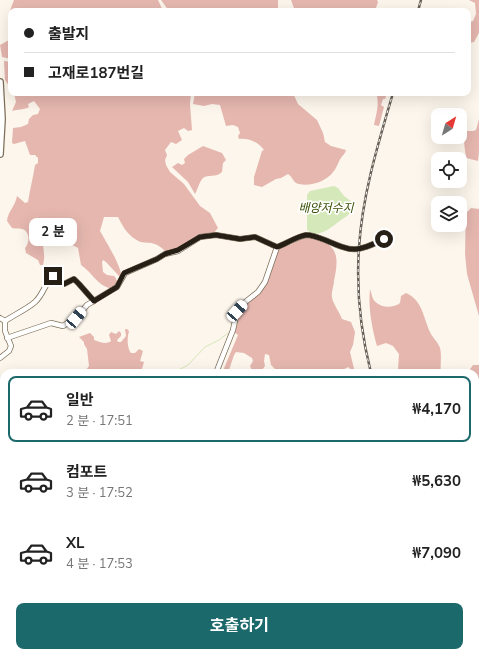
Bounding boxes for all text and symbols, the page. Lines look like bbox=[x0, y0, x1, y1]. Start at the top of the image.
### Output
text: 출발지 bbox=[48, 24, 89, 44]
text: 고재로187번길 bbox=[48, 63, 144, 83]
north arrow bbox=[431, 108, 467, 144]
map controls bbox=[431, 108, 467, 232]
button: locate bbox=[431, 152, 467, 188]
button: layers bbox=[431, 196, 467, 232]
water label: 배양저수지 bbox=[298, 200, 355, 216]
callout: 2 분 bbox=[29, 218, 77, 246]
text: 2 분 bbox=[41, 223, 65, 241]
route start bbox=[375, 230, 393, 248]
route end bbox=[44, 267, 62, 285]
car bbox=[225, 298, 249, 324]
car bbox=[64, 305, 88, 331]
text: 일반 bbox=[66, 390, 94, 410]
icon: car bbox=[18, 391, 54, 427]
text: ₩4,170 bbox=[412, 399, 461, 419]
text: 2 분 · 17:51 bbox=[66, 412, 133, 430]
text: 컴포트 bbox=[66, 462, 107, 482]
icon: car bbox=[18, 463, 54, 499]
text: ₩5,630 bbox=[412, 471, 461, 491]
text: 3 분 · 17:52 bbox=[66, 484, 133, 502]
text: XL bbox=[66, 533, 85, 553]
icon: car bbox=[18, 535, 54, 571]
text: ₩7,090 bbox=[412, 543, 461, 563]
text: 4 분 · 17:53 bbox=[66, 555, 133, 573]
button: 호출하기 bbox=[16, 603, 463, 649]

